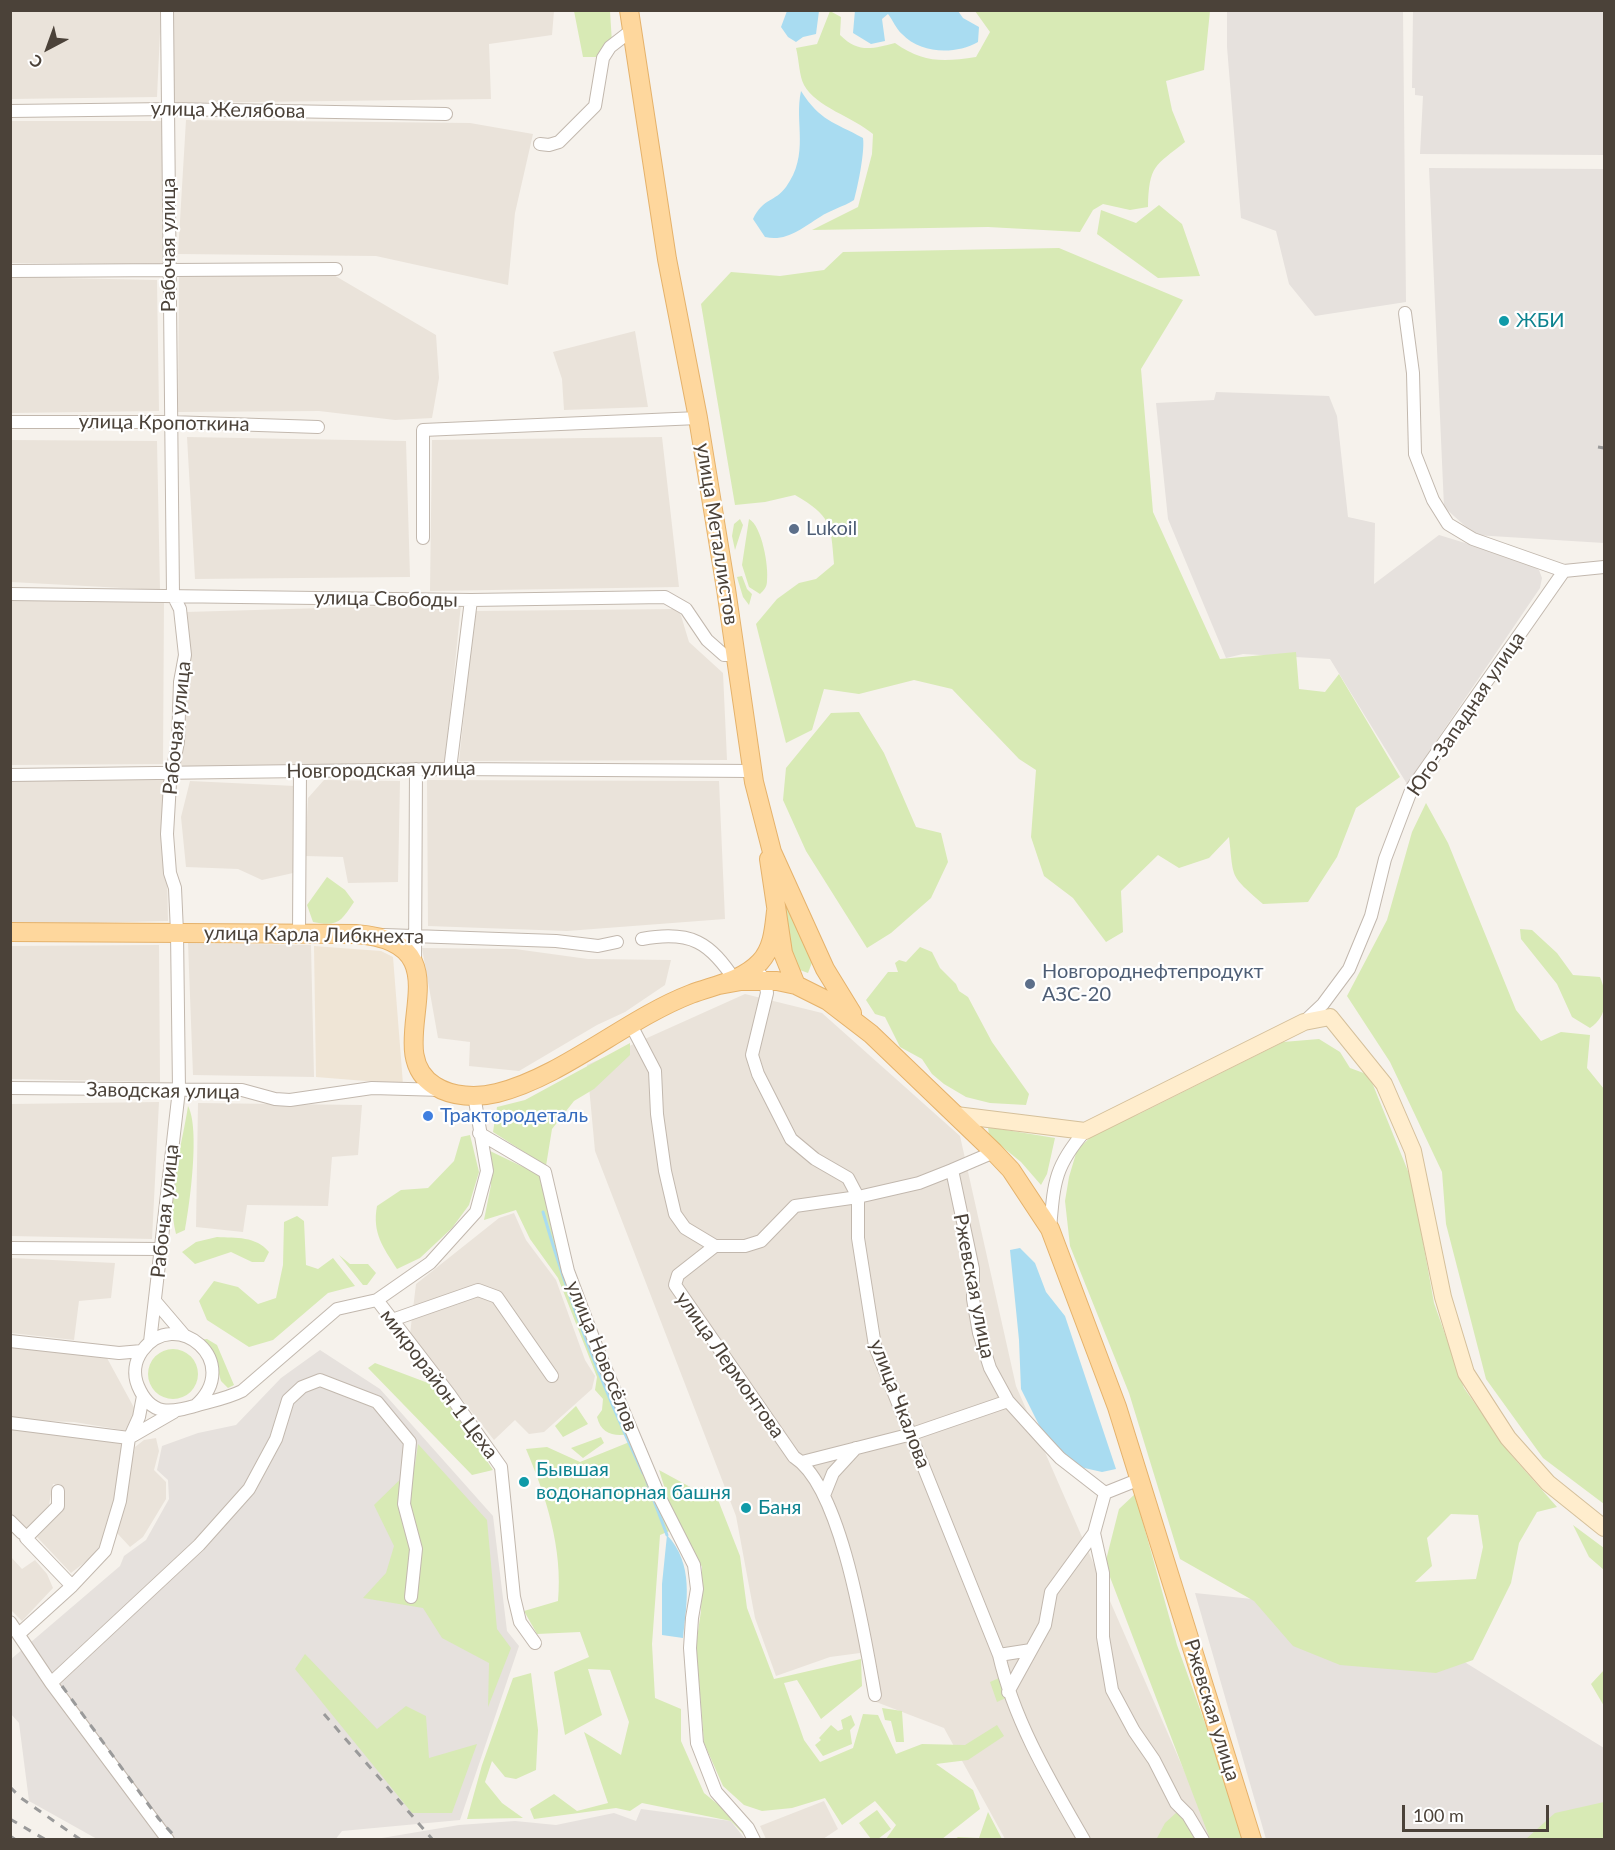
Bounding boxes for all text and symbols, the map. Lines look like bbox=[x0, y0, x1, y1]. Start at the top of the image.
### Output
north arrow bbox=[18, 18, 78, 78]
text: С bbox=[26, 51, 46, 73]
street label: улица Желябова bbox=[150, 97, 306, 123]
street label: Рабочая улица bbox=[157, 178, 181, 312]
place label: ЖБИ bbox=[1516, 309, 1564, 333]
marker: ЖБИ bbox=[1497, 314, 1511, 328]
street label: улица Кропоткина bbox=[78, 410, 250, 436]
street label: улица Металлистов bbox=[691, 441, 743, 627]
place label: Lukoil bbox=[806, 517, 857, 541]
marker: Lukoil bbox=[787, 522, 801, 536]
street label: улица Свободы bbox=[314, 586, 458, 612]
street label: Юго-Западная улица bbox=[1402, 627, 1530, 801]
street label: Рабочая улица bbox=[158, 660, 196, 796]
street label: Новгородская улица bbox=[286, 756, 476, 784]
street label: улица Карла Либкнехта bbox=[204, 921, 424, 949]
place label: Новгороднефтепродукт АЗС-20 bbox=[1042, 960, 1264, 1007]
marker: Новгороднефтепродукт АЗС-20 bbox=[1023, 977, 1037, 991]
street label: Заводская улица bbox=[86, 1078, 240, 1104]
place label: Трактородеталь bbox=[440, 1104, 588, 1128]
marker: Трактородеталь bbox=[421, 1109, 435, 1123]
street label: Рабочая улица bbox=[146, 1143, 184, 1279]
street label: Ржевская улица bbox=[948, 1211, 1000, 1361]
street label: улица Новосёлов bbox=[561, 1277, 643, 1435]
street label: улица Лермонтова bbox=[670, 1287, 790, 1443]
street label: микрорайон 1 Цеха bbox=[375, 1305, 503, 1463]
street label: улица Чкалова bbox=[864, 1336, 936, 1472]
place label: Бывшая водонапорная башня bbox=[536, 1458, 731, 1505]
marker: Бывшая водонапорная башня bbox=[517, 1475, 531, 1489]
place label: Баня bbox=[758, 1496, 801, 1520]
marker: Баня bbox=[739, 1501, 753, 1515]
street label: Ржевская улица bbox=[1179, 1636, 1245, 1784]
scale bar bbox=[1405, 1793, 1552, 1831]
text: 100 m bbox=[1413, 1804, 1464, 1826]

